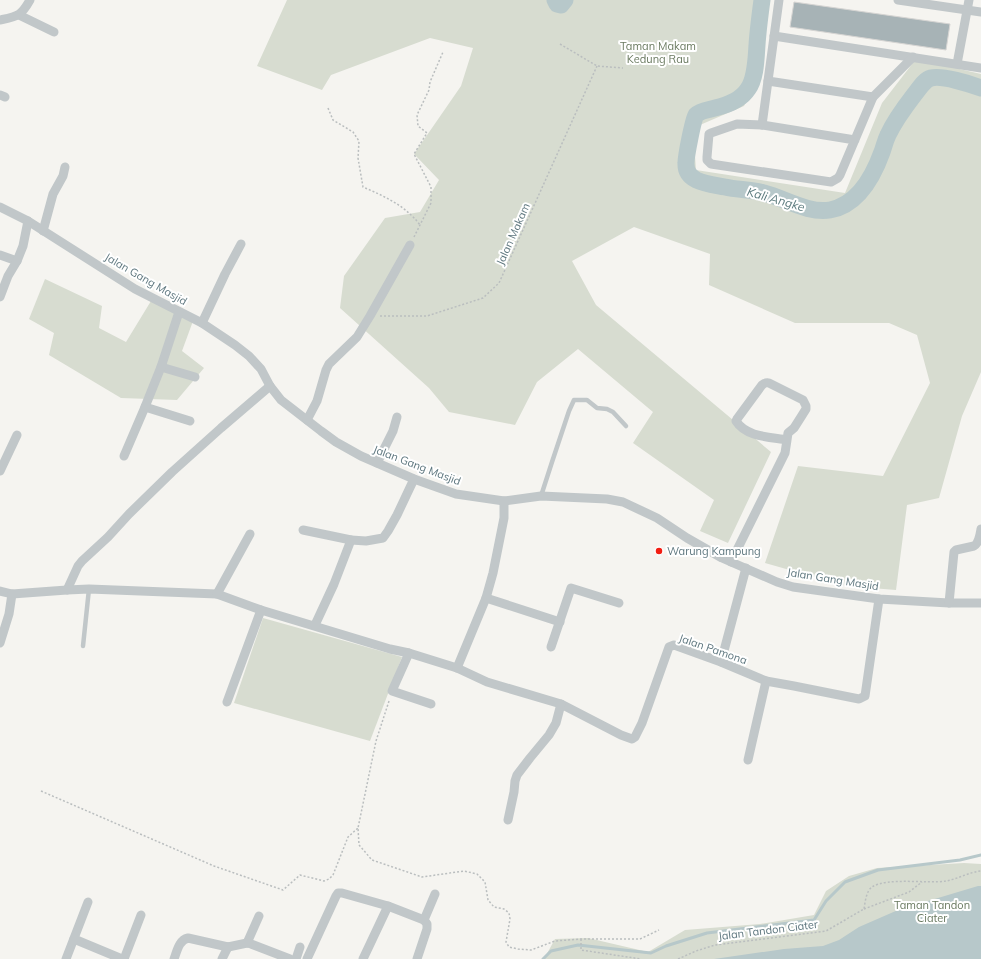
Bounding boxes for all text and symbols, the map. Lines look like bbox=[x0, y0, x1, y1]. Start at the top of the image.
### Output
park label: Taman Makam Kedung Rau bbox=[620, 39, 696, 66]
water label: Kali Angke bbox=[745, 184, 807, 215]
street label: Jalan Makam bbox=[493, 201, 533, 267]
street label: Jalan Gang Masjid bbox=[102, 250, 190, 308]
street label: Jalan Gang Masjid bbox=[371, 442, 463, 488]
place label: Warung Kampung bbox=[667, 544, 761, 558]
marker: Warung Kampung bbox=[654, 546, 664, 556]
street label: Jalan Gang Masjid bbox=[786, 565, 880, 593]
street label: Jalan Pamona bbox=[677, 631, 749, 667]
park label: Taman Tandon Ciater bbox=[894, 898, 970, 925]
street label: Jalan Tandon Ciater bbox=[717, 917, 819, 943]

